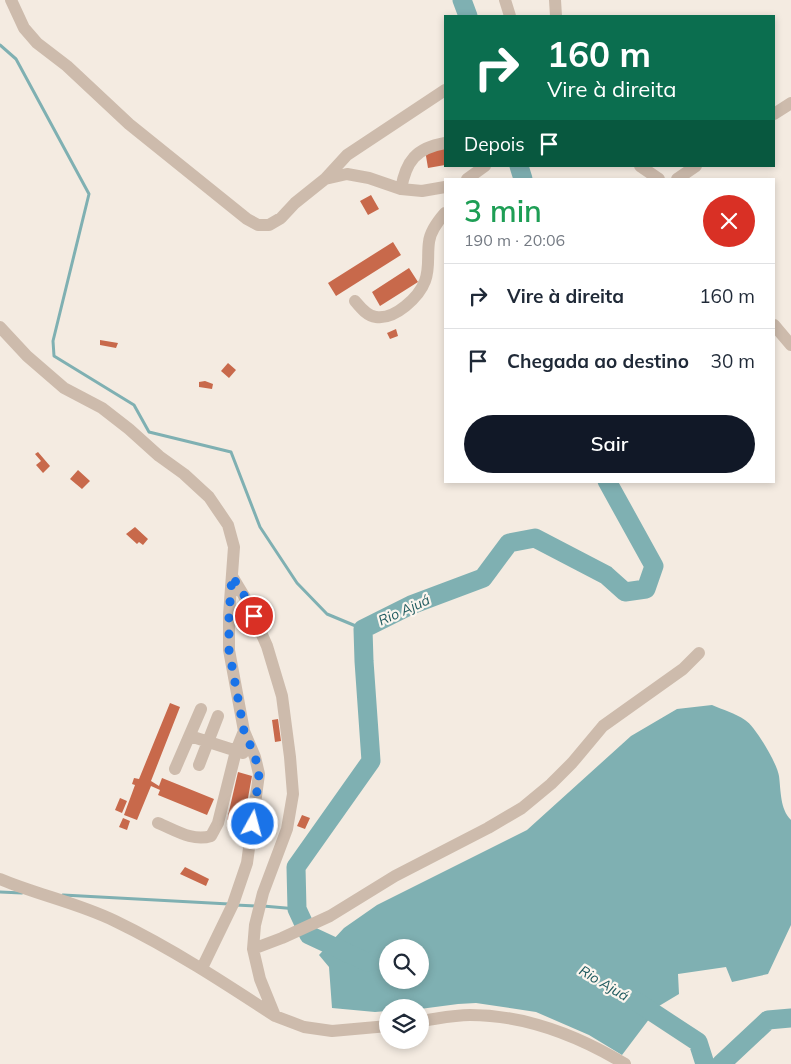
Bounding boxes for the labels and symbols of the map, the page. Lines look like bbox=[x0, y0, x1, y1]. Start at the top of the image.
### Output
water label: Rio Ajuá bbox=[375, 591, 433, 629]
pin bbox=[233, 595, 275, 637]
position arrow bbox=[226, 797, 278, 849]
water label: Rio Ajuá bbox=[576, 961, 632, 1005]

